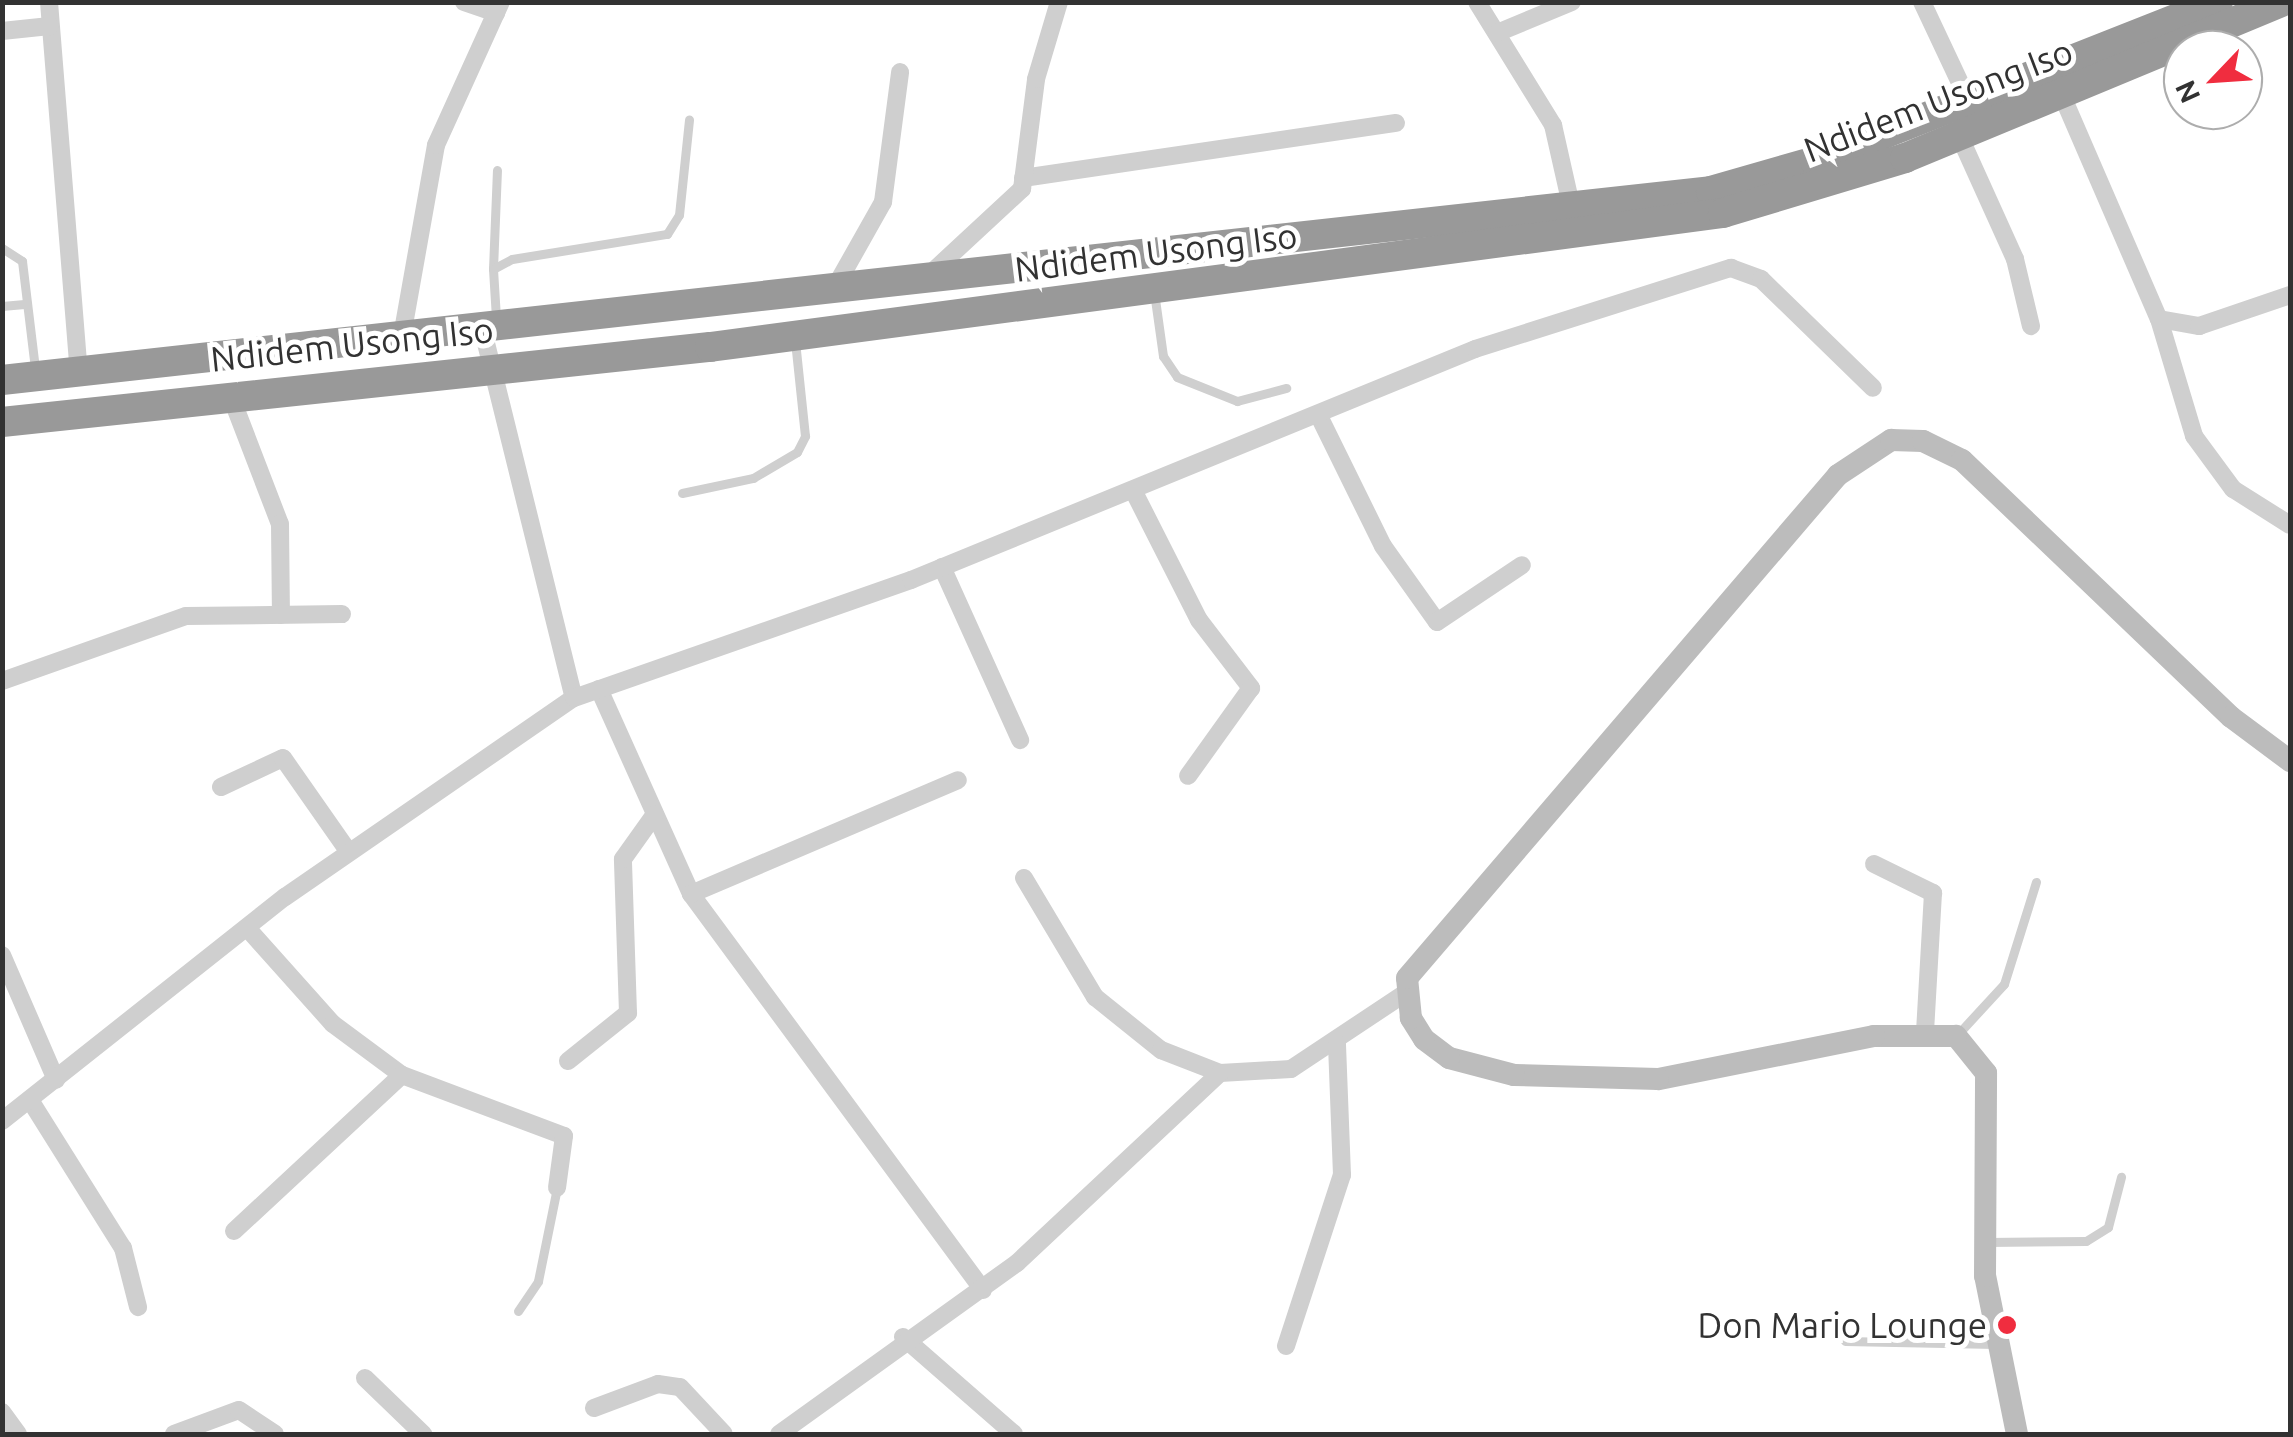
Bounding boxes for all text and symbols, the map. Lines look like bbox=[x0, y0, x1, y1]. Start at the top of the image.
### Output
street label: Ndidem Usong Iso bbox=[1798, 29, 2078, 171]
north arrow bbox=[2163, 30, 2263, 130]
text: N bbox=[2169, 76, 2206, 108]
street label: Ndidem Usong Iso bbox=[1012, 214, 1300, 290]
street label: Ndidem Usong Iso bbox=[208, 308, 496, 380]
place label: Don Mario Lounge bbox=[1697, 1304, 1987, 1346]
marker: Don Mario Lounge bbox=[1996, 1314, 2018, 1336]

